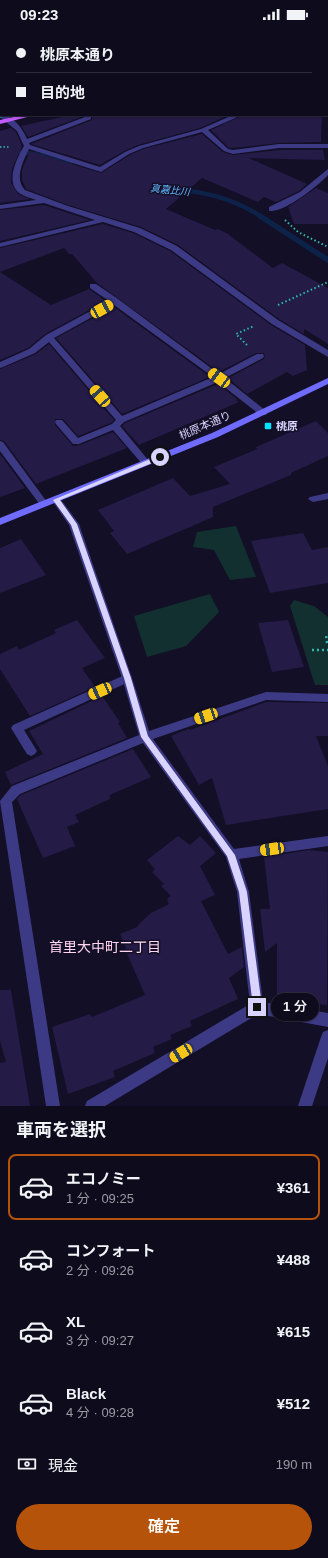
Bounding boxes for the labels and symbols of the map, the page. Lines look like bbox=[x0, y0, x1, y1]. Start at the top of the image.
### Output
water label: 真嘉比川 bbox=[150, 182, 191, 198]
car bbox=[89, 298, 115, 320]
car bbox=[206, 366, 232, 390]
car bbox=[88, 383, 112, 409]
street label: 桃原本通り bbox=[177, 409, 233, 441]
place label: 桃原 bbox=[276, 420, 298, 432]
marker: 桃原 bbox=[263, 421, 273, 431]
route start bbox=[151, 448, 169, 466]
car bbox=[87, 681, 113, 701]
car bbox=[193, 706, 219, 726]
car bbox=[259, 841, 285, 857]
district label: 首里大中町二丁目 bbox=[49, 939, 161, 955]
callout: 1 分 bbox=[271, 993, 319, 1021]
route end bbox=[248, 998, 266, 1016]
car bbox=[168, 1042, 194, 1064]

